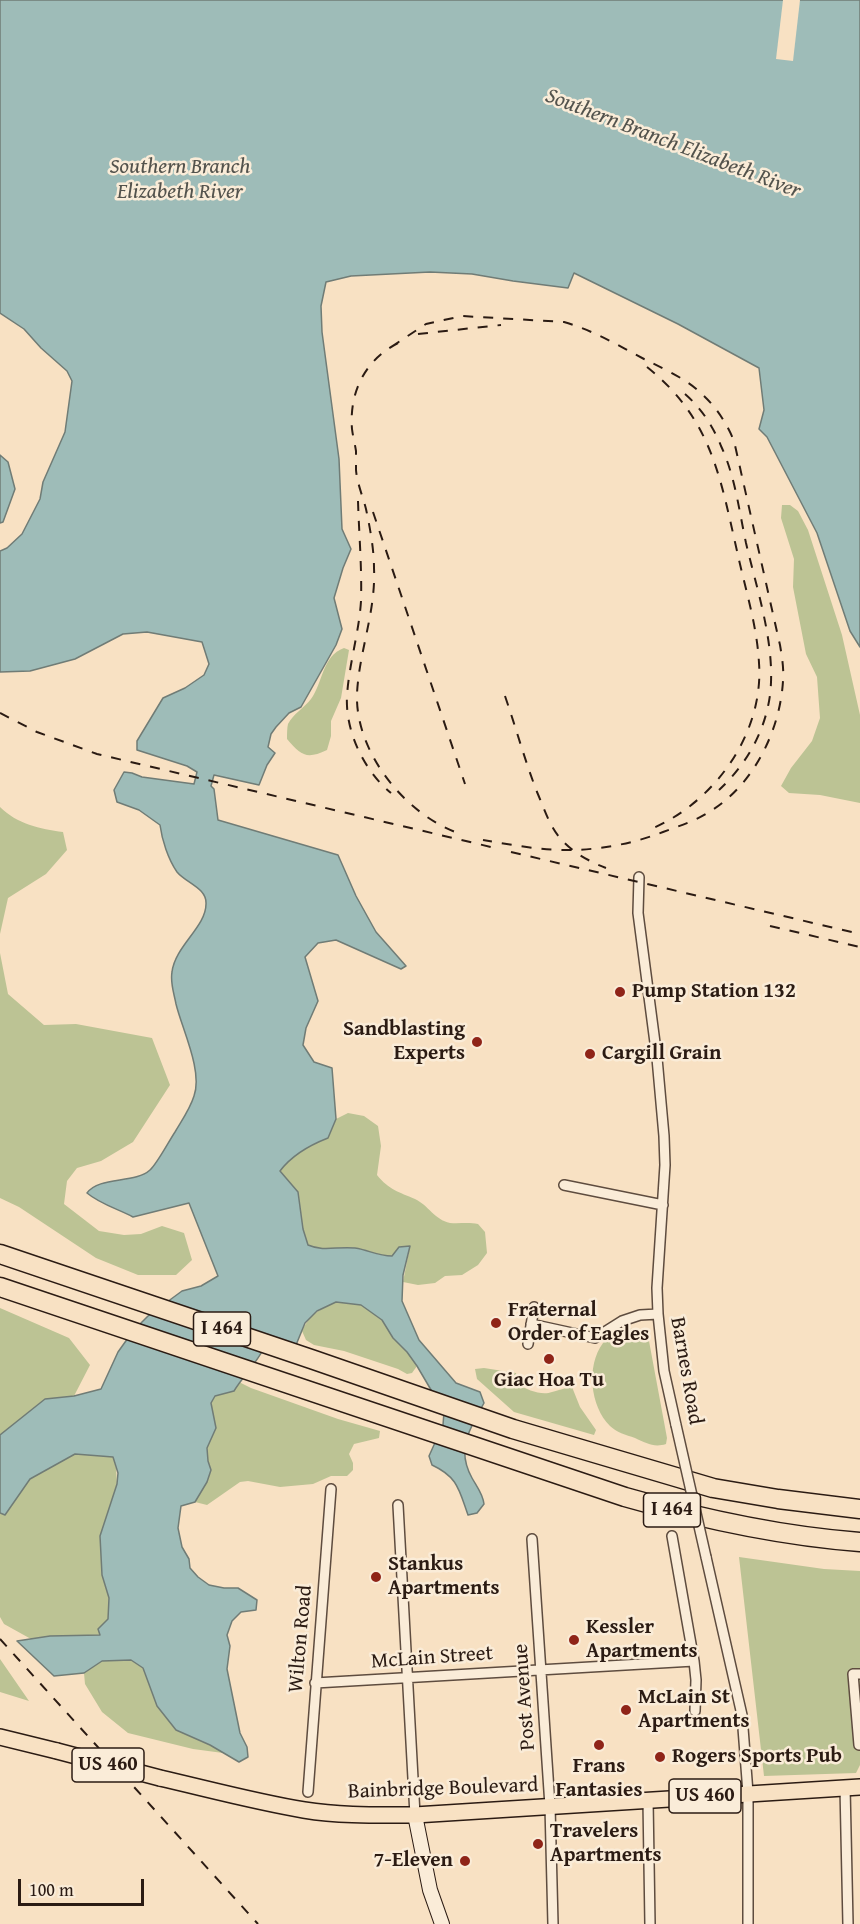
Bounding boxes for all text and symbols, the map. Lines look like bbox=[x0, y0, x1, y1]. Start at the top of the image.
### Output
water label: Southern Branch Elizabeth River bbox=[542, 83, 804, 205]
water label: Southern Branch Elizabeth River bbox=[110, 154, 250, 206]
place label: Pump Station 132 bbox=[632, 979, 796, 1005]
marker: Pump Station 132 bbox=[613, 985, 627, 999]
place label: Sandblasting Experts bbox=[343, 1017, 465, 1067]
marker: Sandblasting Experts bbox=[470, 1035, 484, 1049]
place label: Cargill Grain bbox=[602, 1041, 721, 1067]
marker: Cargill Grain bbox=[583, 1047, 597, 1061]
place label: Fraternal Order of Eagles bbox=[508, 1298, 649, 1348]
road number: I 464 bbox=[194, 1312, 250, 1346]
street label: Barnes Road bbox=[664, 1315, 708, 1427]
marker: Fraternal Order of Eagles bbox=[489, 1316, 503, 1330]
marker: Giac Hoa Tu bbox=[542, 1352, 556, 1366]
place label: Giac Hoa Tu bbox=[494, 1368, 604, 1394]
road number: I 464 bbox=[644, 1493, 700, 1527]
place label: Stankus Apartments bbox=[388, 1552, 499, 1602]
marker: Stankus Apartments bbox=[369, 1570, 383, 1584]
street label: Wilton Road bbox=[284, 1584, 318, 1694]
place label: Kessler Apartments bbox=[586, 1615, 697, 1665]
marker: Kessler Apartments bbox=[567, 1633, 581, 1647]
street label: McLain Street bbox=[370, 1641, 494, 1675]
street label: Post Avenue bbox=[509, 1643, 541, 1751]
place label: McLain St Apartments bbox=[638, 1685, 749, 1735]
marker: McLain St Apartments bbox=[619, 1703, 633, 1717]
marker: Frans Fantasies bbox=[592, 1738, 606, 1752]
place label: Rogers Sports Pub bbox=[672, 1744, 842, 1770]
road number: US 460 bbox=[72, 1748, 144, 1782]
marker: Rogers Sports Pub bbox=[653, 1750, 667, 1764]
place label: Frans Fantasies bbox=[556, 1754, 642, 1804]
street label: Bainbridge Boulevard bbox=[347, 1773, 539, 1805]
road number: US 460 bbox=[669, 1779, 741, 1813]
place label: Travelers Apartments bbox=[550, 1819, 661, 1869]
marker: Travelers Apartments bbox=[531, 1837, 545, 1851]
place label: 7-Eleven bbox=[373, 1848, 453, 1874]
marker: 7-Eleven bbox=[458, 1854, 472, 1868]
scale bar bbox=[21, 1867, 147, 1905]
text: 100 m bbox=[29, 1876, 74, 1903]

